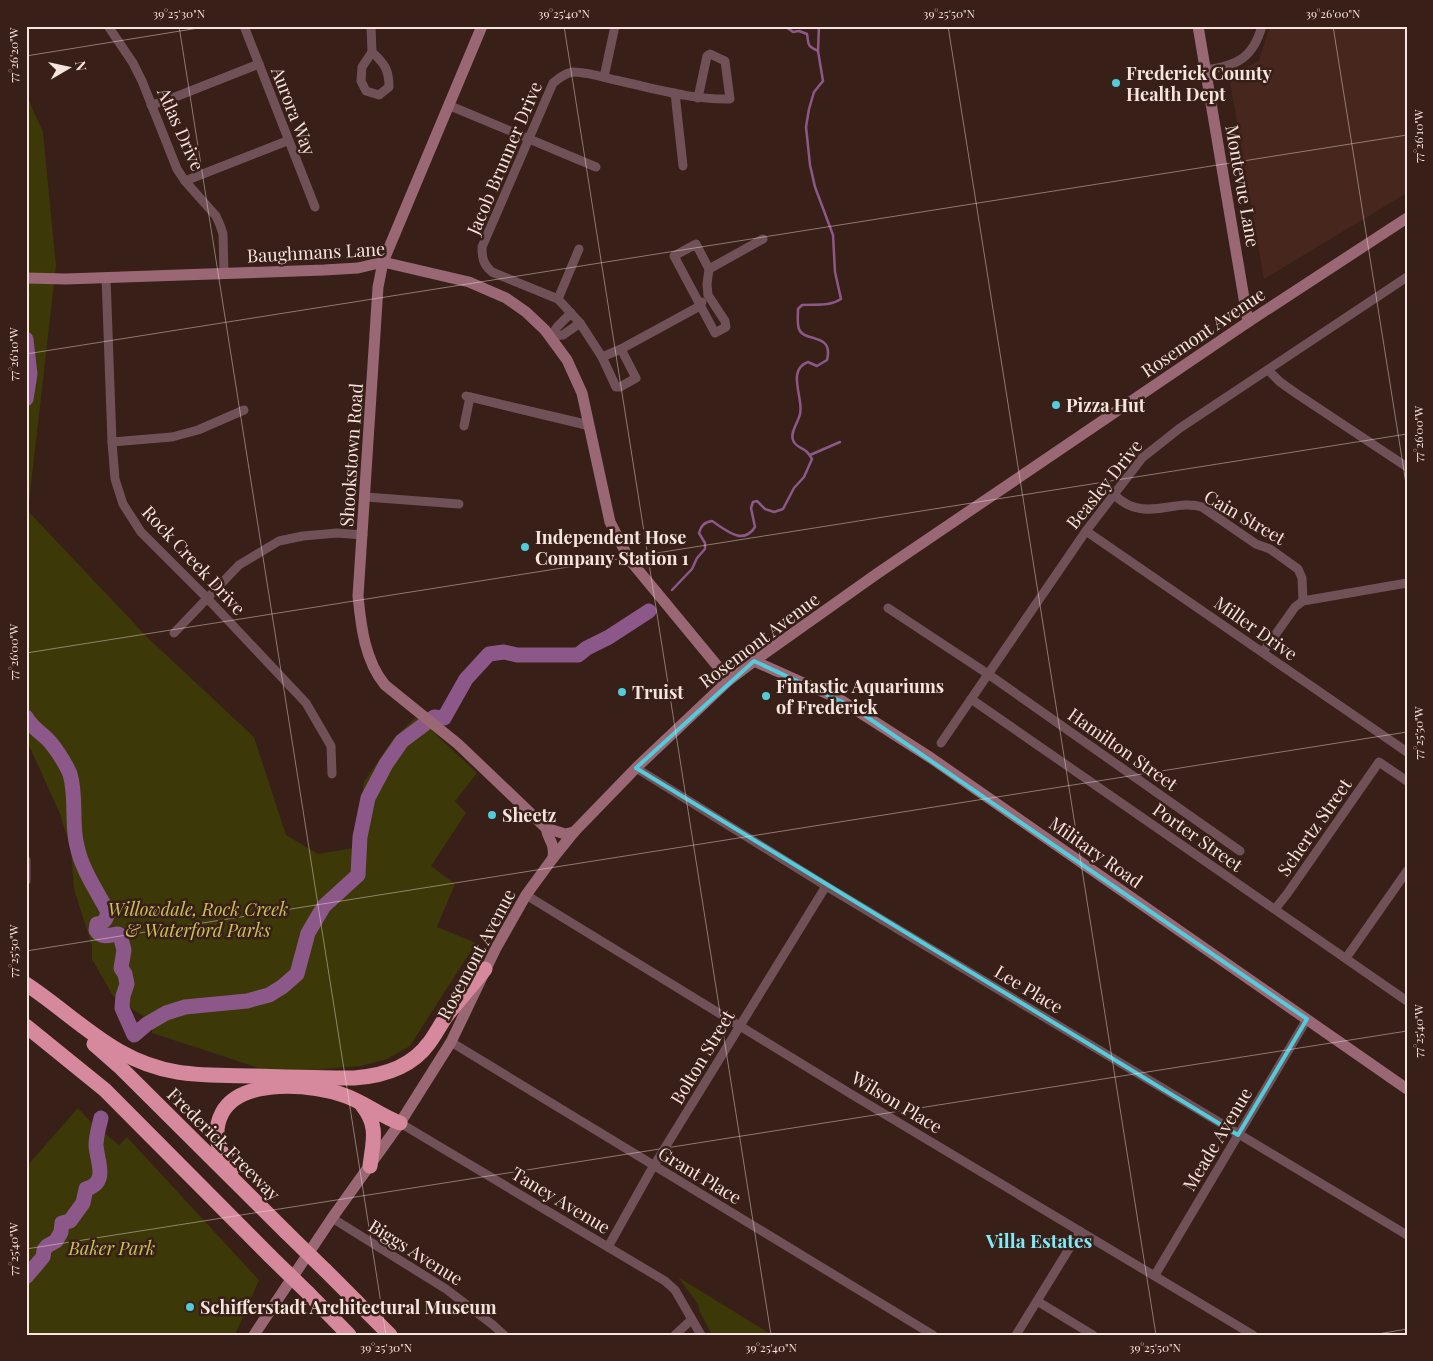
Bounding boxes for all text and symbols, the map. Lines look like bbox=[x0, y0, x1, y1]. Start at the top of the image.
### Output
text: 39°25'30"N bbox=[153, 5, 206, 21]
text: 39°25'40"N bbox=[538, 5, 591, 21]
text: 39°25'50"N bbox=[923, 5, 975, 21]
text: 39°26'00"N bbox=[1305, 5, 1361, 21]
text: 77°26'20"W bbox=[5, 27, 21, 82]
north arrow bbox=[42, 42, 92, 92]
text: N bbox=[71, 59, 92, 72]
place label: Frederick County Health Dept bbox=[1126, 61, 1272, 106]
street label: Aurora Way bbox=[266, 62, 322, 159]
marker: Frederick County Health Dept bbox=[1110, 77, 1122, 89]
street label: Jacob Brunner Drive bbox=[461, 78, 547, 239]
street label: Atlas Drive bbox=[152, 83, 210, 174]
text: 77°26'10"W bbox=[1410, 109, 1426, 163]
street label: Montevue Lane bbox=[1220, 123, 1266, 249]
street label: Baughmans Lane bbox=[246, 236, 386, 268]
street label: Rosemont Avenue bbox=[1136, 282, 1270, 382]
text: 77°26'10"W bbox=[5, 327, 21, 381]
street label: Shookstown Road bbox=[334, 382, 368, 528]
place label: Pizza Hut bbox=[1066, 393, 1146, 417]
marker: Pizza Hut bbox=[1050, 399, 1062, 411]
text: 77°26'00"W bbox=[1410, 406, 1426, 462]
street label: Beasley Drive bbox=[1061, 434, 1147, 534]
street label: Cain Street bbox=[1200, 484, 1291, 550]
street label: Rock Creek Drive bbox=[137, 500, 251, 620]
place label: Independent Hose Company Station 1 bbox=[535, 525, 689, 570]
marker: Independent Hose Company Station 1 bbox=[519, 541, 531, 553]
street label: Rosemont Avenue bbox=[694, 587, 824, 693]
street label: Miller Drive bbox=[1210, 591, 1302, 665]
text: 77°26'00"W bbox=[5, 624, 21, 680]
place label: Fintastic Aquariums of Frederick bbox=[776, 674, 944, 719]
place label: Truist bbox=[632, 680, 684, 704]
marker: Truist bbox=[616, 686, 628, 698]
marker: Fintastic Aquariums of Frederick bbox=[760, 690, 772, 702]
street label: Hamilton Street bbox=[1063, 702, 1183, 796]
text: 77°25'50"W bbox=[1410, 706, 1426, 759]
street label: Schertz Street bbox=[1271, 773, 1357, 881]
street label: Porter Street bbox=[1148, 797, 1248, 877]
place label: Sheetz bbox=[502, 803, 556, 827]
marker: Sheetz bbox=[486, 809, 498, 821]
street label: Military Road bbox=[1045, 811, 1148, 893]
street label: Rosemont Avenue bbox=[431, 885, 521, 1023]
park label: Willowdale, Rock Creek & Waterford Parks bbox=[108, 897, 288, 942]
text: 77°25'50"W bbox=[5, 924, 21, 977]
street label: Lee Place bbox=[990, 959, 1068, 1019]
text: 77°25'40"W bbox=[1410, 1004, 1426, 1057]
street label: Bolton Street bbox=[664, 1005, 740, 1109]
street label: Wilson Place bbox=[846, 1065, 947, 1138]
street label: Frederick Freeway bbox=[162, 1082, 286, 1206]
street label: Meade Avenue bbox=[1177, 1083, 1257, 1195]
street label: Grant Place bbox=[654, 1141, 746, 1209]
street label: Taney Avenue bbox=[507, 1161, 615, 1239]
street label: Biggs Avenue bbox=[364, 1214, 468, 1290]
text: 77°25'40"W bbox=[5, 1222, 21, 1275]
district label: Villa Estates bbox=[985, 1227, 1093, 1253]
park label: Baker Park bbox=[68, 1236, 155, 1260]
place label: Schifferstadt Architectural Museum bbox=[200, 1295, 497, 1319]
marker: Schifferstadt Architectural Museum bbox=[184, 1301, 196, 1313]
text: 39°25'30"N bbox=[360, 1339, 413, 1355]
text: 39°25'40"N bbox=[745, 1339, 798, 1355]
text: 39°25'50"N bbox=[1129, 1339, 1181, 1355]

